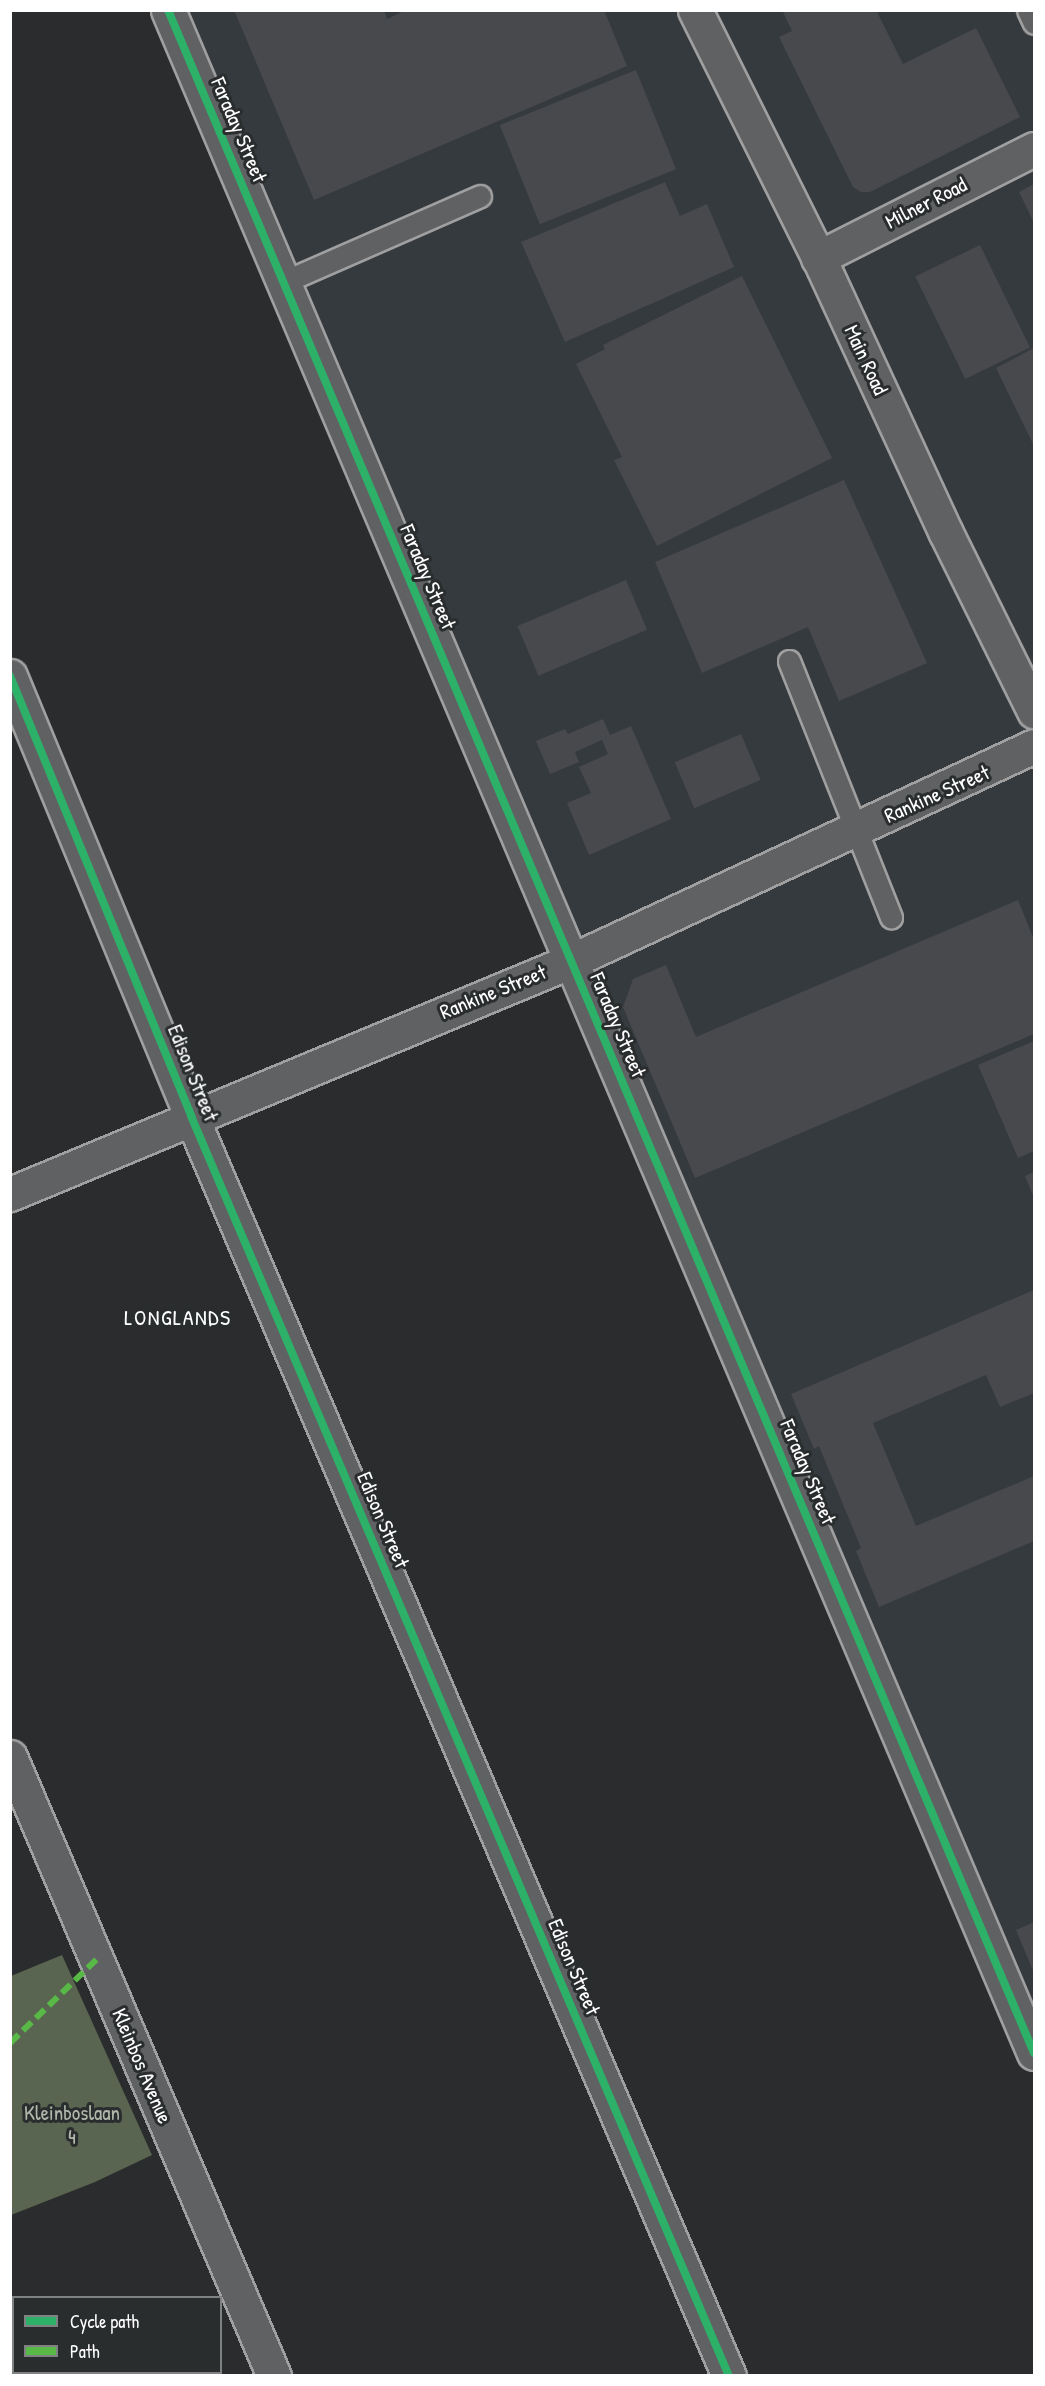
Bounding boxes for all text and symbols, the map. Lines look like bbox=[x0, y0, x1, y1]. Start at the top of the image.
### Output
street label: Faraday Street bbox=[206, 74, 272, 186]
street label: Milner Road bbox=[881, 172, 971, 234]
street label: Main Road bbox=[839, 321, 893, 399]
street label: Faraday Street bbox=[395, 521, 461, 633]
street label: Rankine Street bbox=[881, 760, 993, 828]
street label: Rankine Street bbox=[436, 959, 550, 1025]
street label: Faraday Street bbox=[585, 969, 651, 1081]
street label: Edison Street bbox=[162, 1021, 224, 1125]
district label: LONGLANDS bbox=[124, 1305, 232, 1331]
street label: Faraday Street bbox=[775, 1416, 841, 1528]
street label: Edison Street bbox=[351, 1468, 415, 1572]
street label: Edison Street bbox=[542, 1915, 606, 2019]
street label: Kleinbos Avenue bbox=[106, 2005, 178, 2127]
park label: Kleinboslaan 4 bbox=[24, 2100, 120, 2150]
legend bbox=[12, 2296, 222, 2374]
text: Cycle path bbox=[70, 2309, 139, 2334]
text: Path bbox=[70, 2339, 99, 2364]

